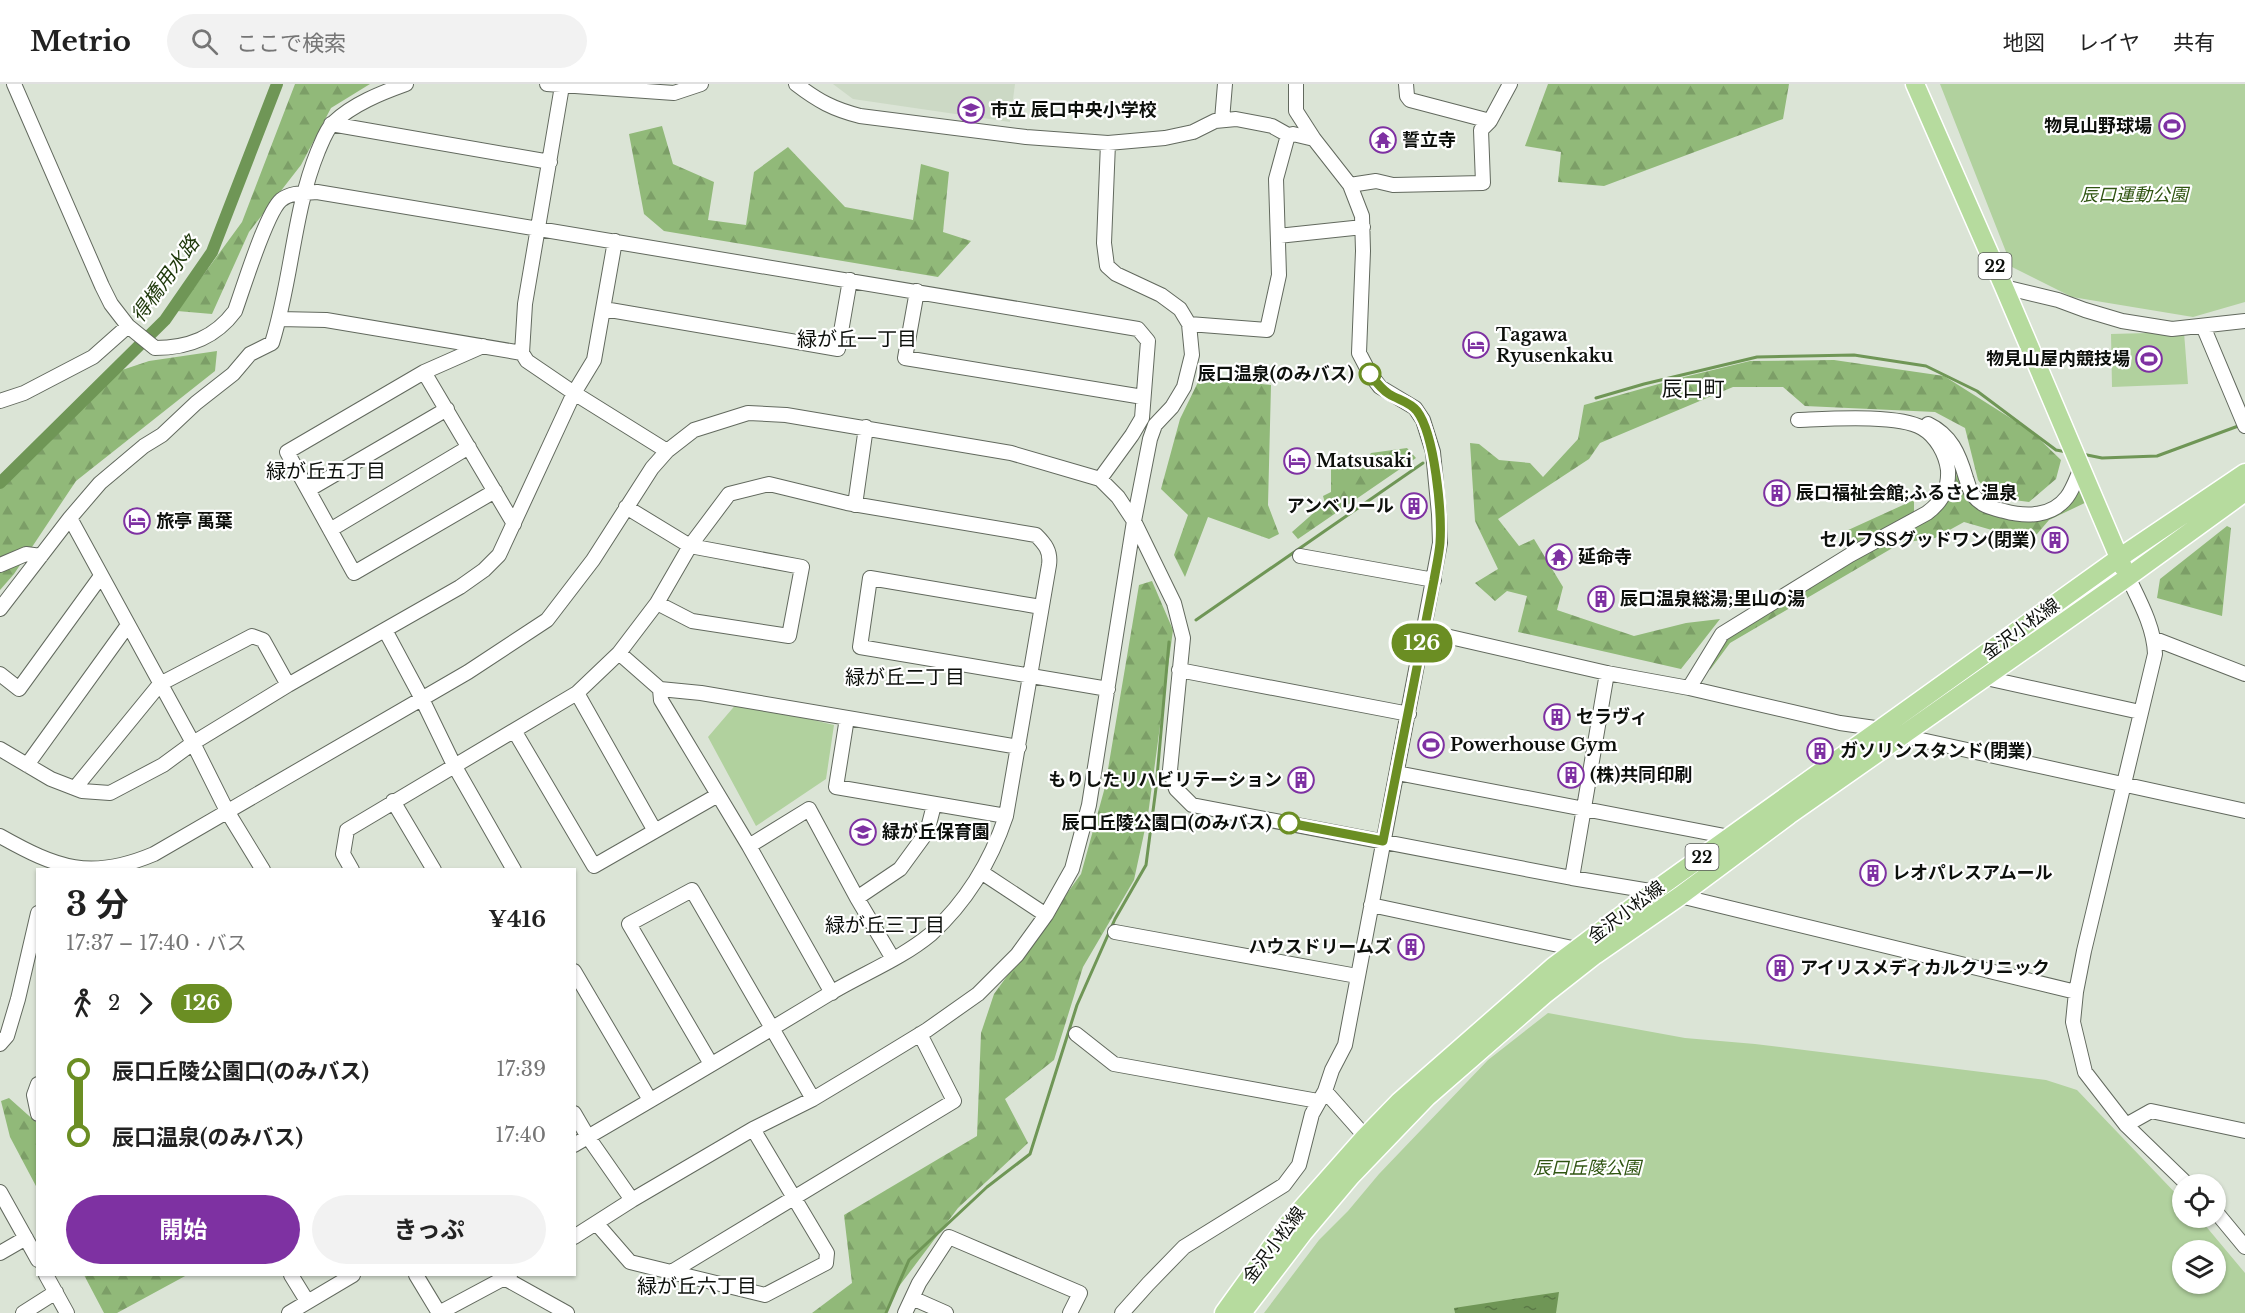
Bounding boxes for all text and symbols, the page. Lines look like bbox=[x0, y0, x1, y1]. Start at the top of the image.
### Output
search box bbox=[167, 14, 587, 68]
text: Metrio bbox=[30, 24, 131, 59]
icon: search bbox=[188, 25, 221, 58]
text: ここで検索 bbox=[236, 30, 346, 57]
text: 地図 bbox=[2003, 30, 2045, 56]
text: レイヤ bbox=[2078, 30, 2140, 56]
text: 共有 bbox=[2173, 30, 2215, 56]
school or university icon: 市立 辰口中央小学校 bbox=[956, 95, 986, 125]
place label: 市立 辰口中央小学校 bbox=[990, 99, 1157, 121]
sports icon: 物見山野球場 bbox=[2157, 111, 2187, 141]
place label: 物見山野球場 bbox=[2044, 115, 2152, 137]
temple icon: 誓立寺 bbox=[1368, 125, 1398, 155]
place label: 誓立寺 bbox=[1402, 129, 1456, 151]
park label: 辰口運動公園 bbox=[2080, 184, 2191, 206]
water label: 得橋用水路 bbox=[126, 230, 205, 327]
road number: 22 bbox=[1978, 253, 2012, 279]
place label: Tagawa Ryusenkaku bbox=[1496, 324, 1614, 367]
district label: 緑が丘一丁目 bbox=[797, 327, 917, 351]
hotel icon: Tagawa Ryusenkaku bbox=[1461, 330, 1491, 360]
sports icon: 物見山屋内競技場 bbox=[2134, 344, 2164, 374]
place label: 物見山屋内競技場 bbox=[1986, 348, 2130, 370]
place label: 辰口温泉(のみバス) bbox=[1198, 363, 1354, 385]
marker: 辰口温泉(のみバス) bbox=[1359, 363, 1381, 385]
district label: 辰口町 bbox=[1662, 376, 1725, 402]
hotel icon: Matsusaki bbox=[1282, 446, 1312, 476]
place label: Matsusaki bbox=[1316, 450, 1413, 472]
district label: 緑が丘五丁目 bbox=[266, 459, 386, 483]
building icon: 辰口福祉会館;ふるさと温泉 bbox=[1762, 478, 1792, 508]
place label: 辰口福祉会館;ふるさと温泉 bbox=[1796, 482, 2017, 504]
building icon: アンベリール bbox=[1399, 491, 1429, 521]
place label: アンベリール bbox=[1287, 495, 1394, 517]
hotel icon: 旅亭 萬葉 bbox=[122, 506, 152, 536]
place label: 旅亭 萬葉 bbox=[156, 510, 233, 532]
building icon: セルフSSグッドワン(閉業) bbox=[2040, 525, 2070, 555]
place label: セルフSSグッドワン(閉業) bbox=[1820, 529, 2036, 551]
temple icon: 延命寺 bbox=[1544, 542, 1574, 572]
place label: 延命寺 bbox=[1578, 546, 1632, 568]
building icon: 辰口温泉総湯;里山の湯 bbox=[1586, 584, 1616, 614]
place label: 辰口温泉総湯;里山の湯 bbox=[1620, 588, 1805, 610]
street label: 金沢小松線 bbox=[1978, 594, 2064, 664]
line badge: 126 bbox=[1388, 624, 1456, 662]
text: 126 bbox=[1404, 630, 1440, 656]
district label: 緑が丘二丁目 bbox=[845, 665, 965, 689]
building icon: セラヴィ bbox=[1542, 702, 1572, 732]
place label: セラヴィ bbox=[1576, 706, 1648, 728]
sports icon: Powerhouse Gym bbox=[1416, 730, 1446, 760]
place label: Powerhouse Gym bbox=[1450, 734, 1618, 756]
building icon: ガソリンスタンド(閉業) bbox=[1805, 736, 1835, 766]
place label: ガソリンスタンド(閉業) bbox=[1840, 740, 2032, 762]
building icon: (株)共同印刷 bbox=[1556, 760, 1586, 790]
place label: (株)共同印刷 bbox=[1590, 764, 1692, 786]
building icon: もりしたリハビリテーション bbox=[1286, 765, 1316, 795]
place label: もりしたリハビリテーション bbox=[1048, 769, 1282, 791]
place label: 辰口丘陵公園口(のみバス) bbox=[1062, 812, 1272, 834]
marker: 辰口丘陵公園口(のみバス) bbox=[1278, 812, 1300, 834]
school or university icon: 緑が丘保育園 bbox=[848, 817, 878, 847]
place label: 緑が丘保育園 bbox=[882, 821, 990, 843]
road number: 22 bbox=[1686, 844, 1718, 870]
building icon: レオパレスアムール bbox=[1858, 858, 1888, 888]
place label: レオパレスアムール bbox=[1892, 862, 2053, 884]
street label: 金沢小松線 bbox=[1583, 876, 1669, 948]
text: 3 分 bbox=[66, 884, 129, 925]
text: ¥416 bbox=[488, 906, 546, 933]
district label: 緑が丘三丁目 bbox=[825, 913, 945, 937]
text: 17:37 – 17:40 · バス bbox=[66, 931, 247, 955]
building icon: ハウスドリームズ bbox=[1396, 932, 1426, 962]
place label: ハウスドリームズ bbox=[1249, 936, 1392, 958]
building icon: アイリスメディカルクリニック bbox=[1765, 953, 1795, 983]
place label: アイリスメディカルクリニック bbox=[1800, 957, 2050, 979]
icon: walk bbox=[66, 987, 99, 1020]
icon: forward bbox=[129, 987, 162, 1020]
text: 126 bbox=[183, 990, 220, 1016]
text: 2 bbox=[108, 991, 120, 1015]
text: 17:39 bbox=[496, 1057, 546, 1081]
text: 辰口丘陵公園口(のみバス) bbox=[112, 1058, 369, 1085]
text: 17:40 bbox=[495, 1123, 546, 1147]
text: 辰口温泉(のみバス) bbox=[112, 1124, 303, 1151]
park label: 辰口丘陵公園 bbox=[1533, 1157, 1644, 1179]
map controls bbox=[2172, 1174, 2226, 1294]
button: locate bbox=[2172, 1174, 2226, 1228]
button: 開始 bbox=[66, 1195, 300, 1264]
button: きっぷ bbox=[312, 1195, 546, 1264]
street label: 金沢小松線 bbox=[1238, 1202, 1310, 1288]
button: layers bbox=[2172, 1240, 2226, 1294]
district label: 緑が丘六丁目 bbox=[637, 1274, 757, 1298]

